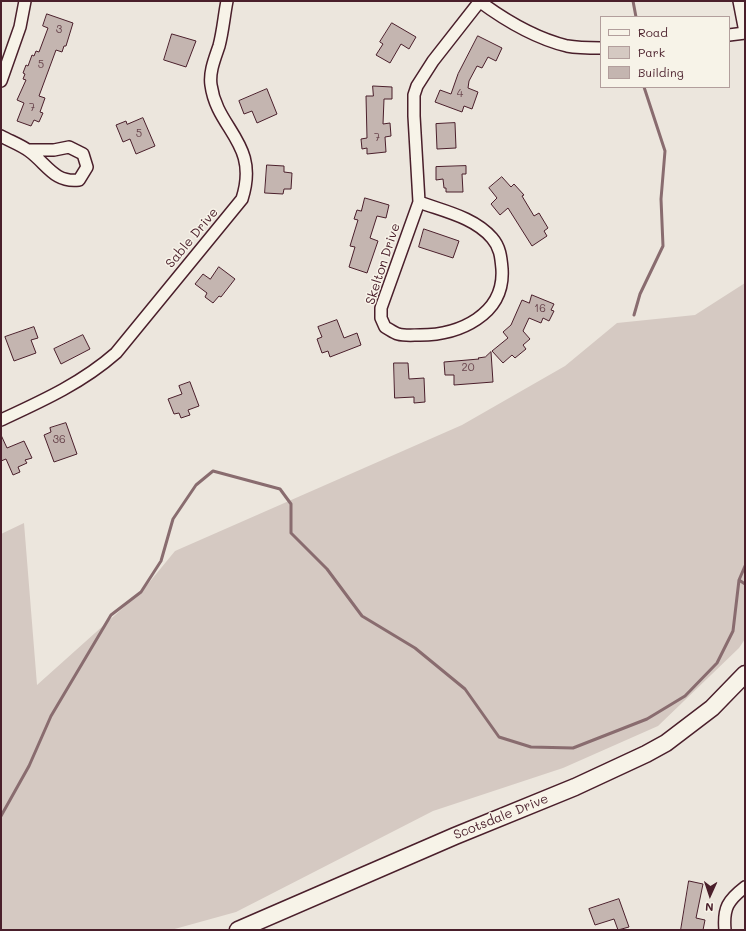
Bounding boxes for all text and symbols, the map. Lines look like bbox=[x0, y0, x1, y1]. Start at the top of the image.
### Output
legend bbox=[600, 16, 730, 88]
house number: 3 bbox=[56, 23, 62, 37]
text: Road bbox=[638, 24, 668, 40]
text: Park bbox=[638, 44, 665, 60]
house number: 5 bbox=[38, 58, 44, 72]
text: Building bbox=[638, 64, 684, 80]
house number: 4 bbox=[457, 87, 463, 101]
house number: 7 bbox=[29, 101, 35, 115]
house number: 5 bbox=[136, 127, 142, 141]
house number: 7 bbox=[374, 131, 380, 145]
street label: Sable Drive bbox=[162, 205, 222, 271]
street label: Skelton Drive bbox=[362, 221, 404, 307]
house number: 16 bbox=[534, 302, 546, 316]
house number: 20 bbox=[462, 361, 474, 375]
house number: 36 bbox=[52, 433, 66, 447]
street label: Scotsdale Drive bbox=[451, 791, 551, 843]
north arrow bbox=[690, 875, 730, 915]
text: N bbox=[705, 900, 714, 915]

